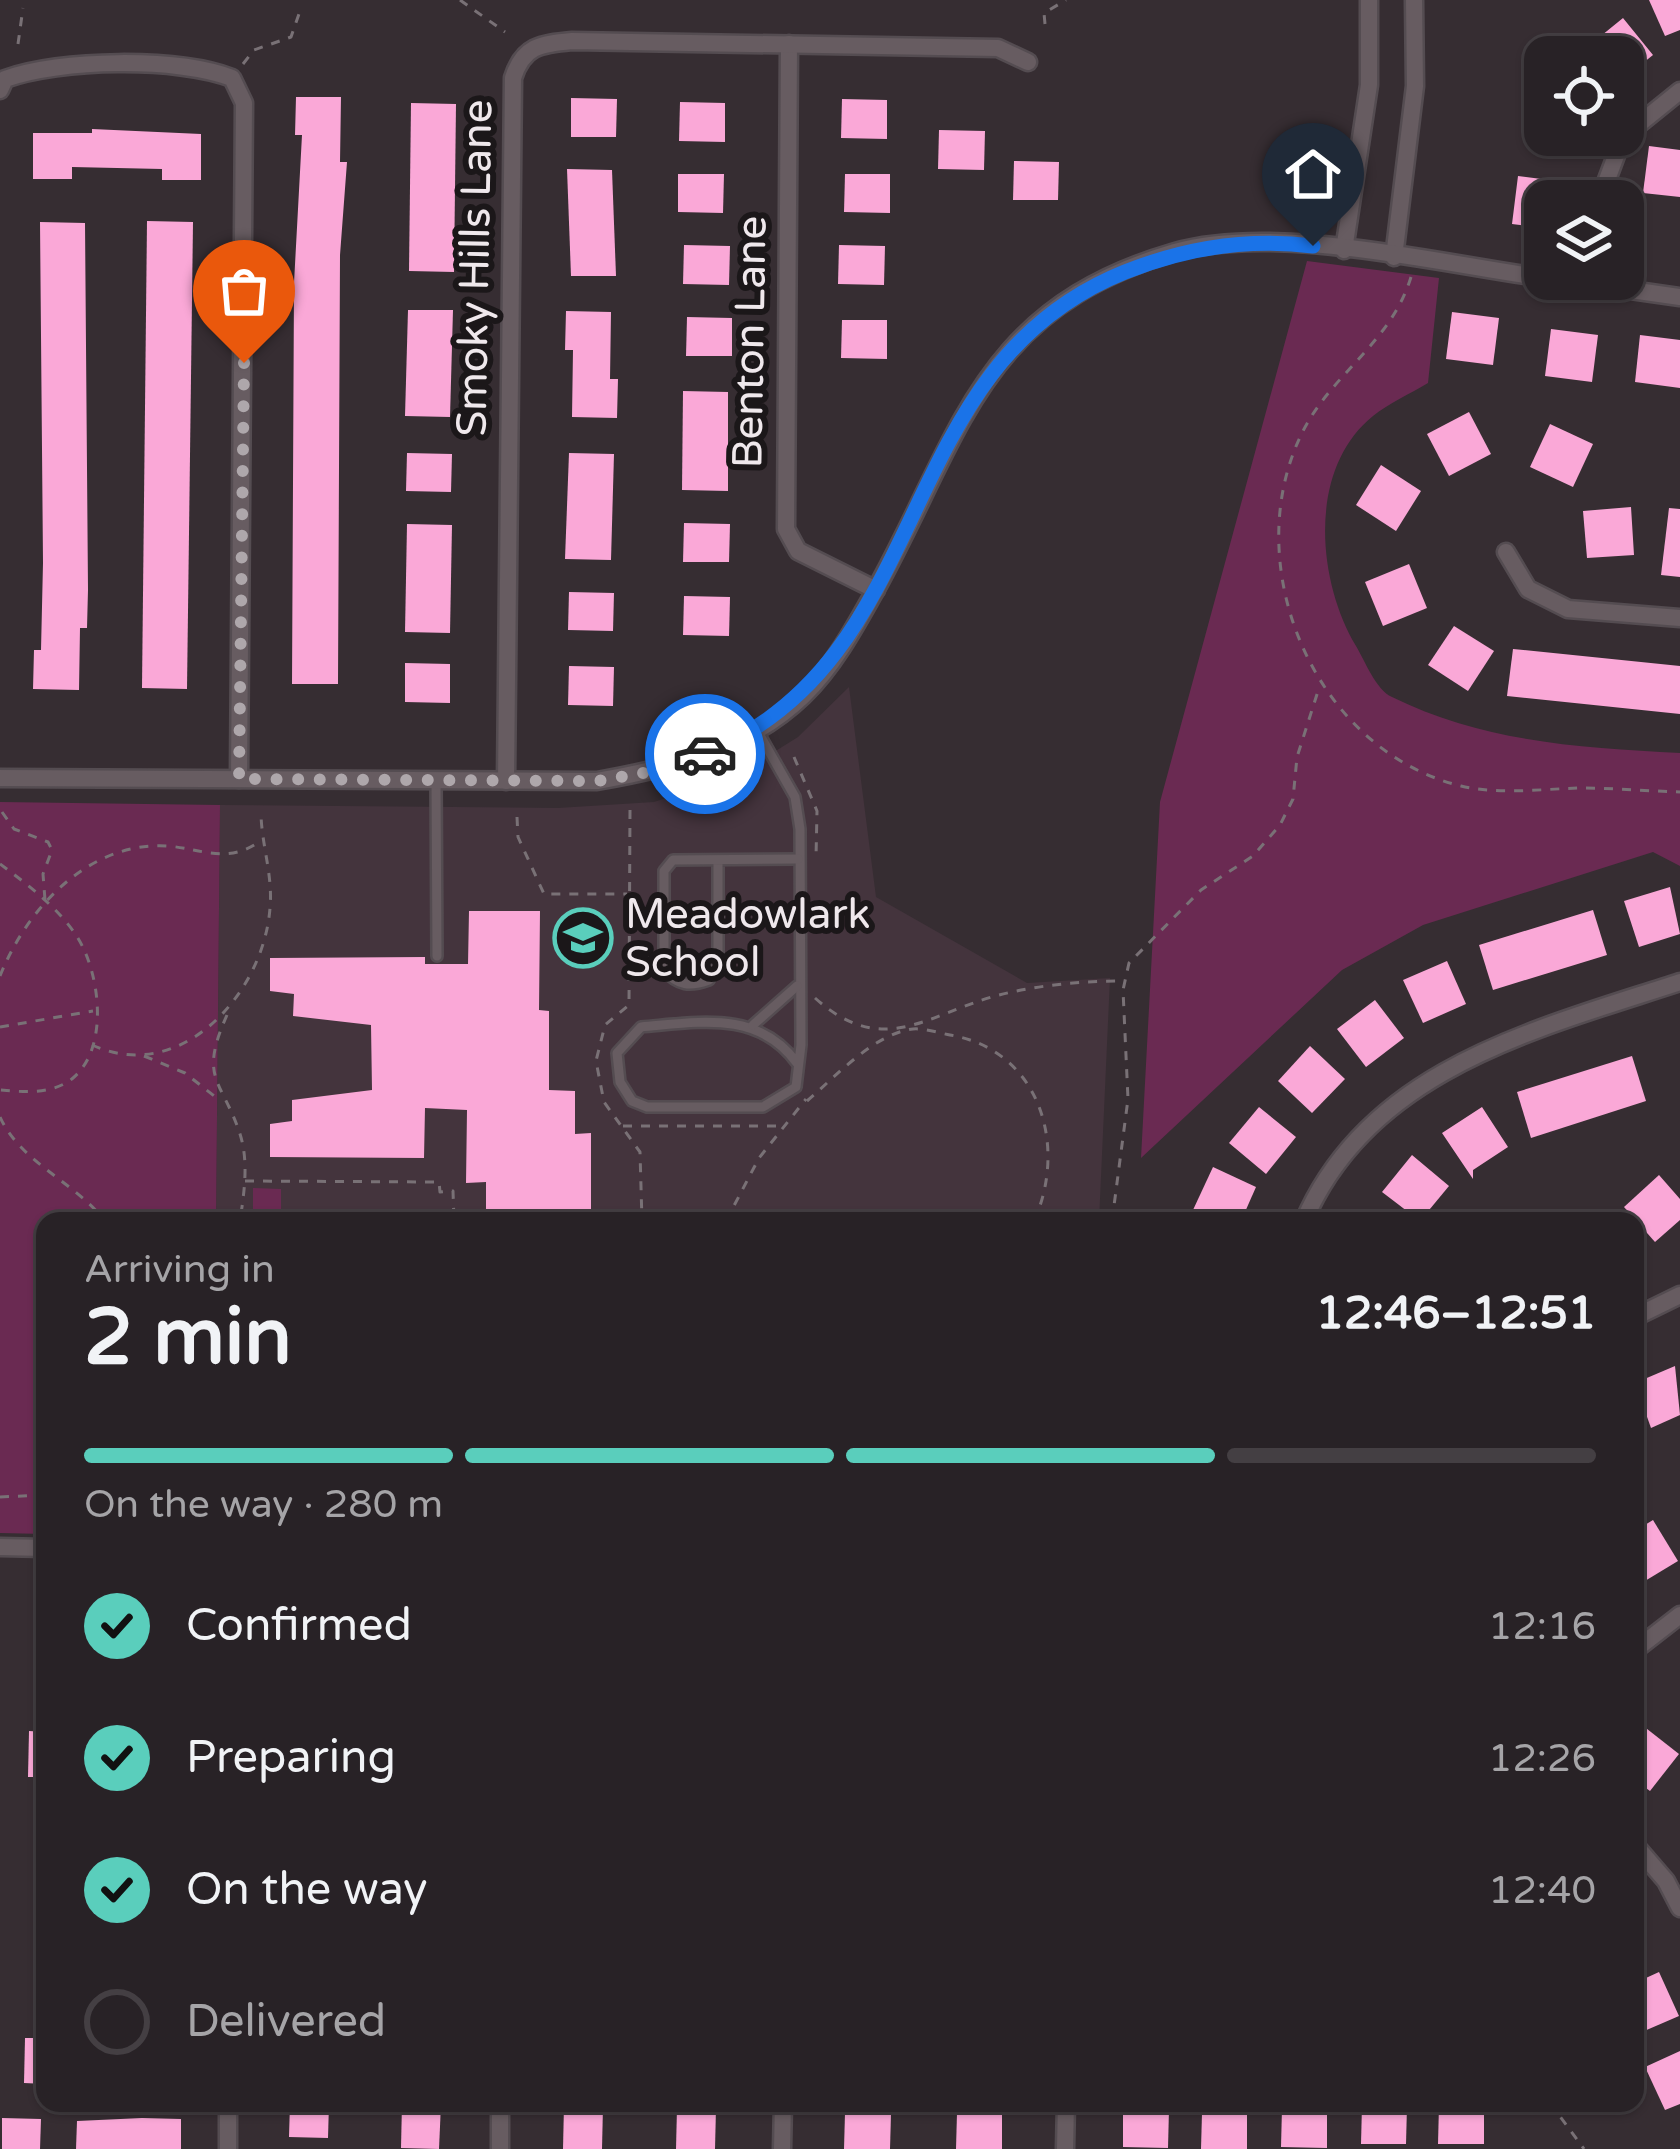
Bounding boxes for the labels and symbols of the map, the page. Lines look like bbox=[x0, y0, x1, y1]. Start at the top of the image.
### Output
street label: Smoky Hills Lane bbox=[447, 99, 503, 437]
pin bbox=[1262, 123, 1364, 246]
street label: Benton Lane bbox=[722, 215, 778, 469]
pin bbox=[193, 240, 295, 363]
courier bbox=[645, 694, 765, 814]
place label: Meadowlark School bbox=[625, 889, 870, 988]
school or university icon: Meadowlark School bbox=[552, 907, 614, 969]

